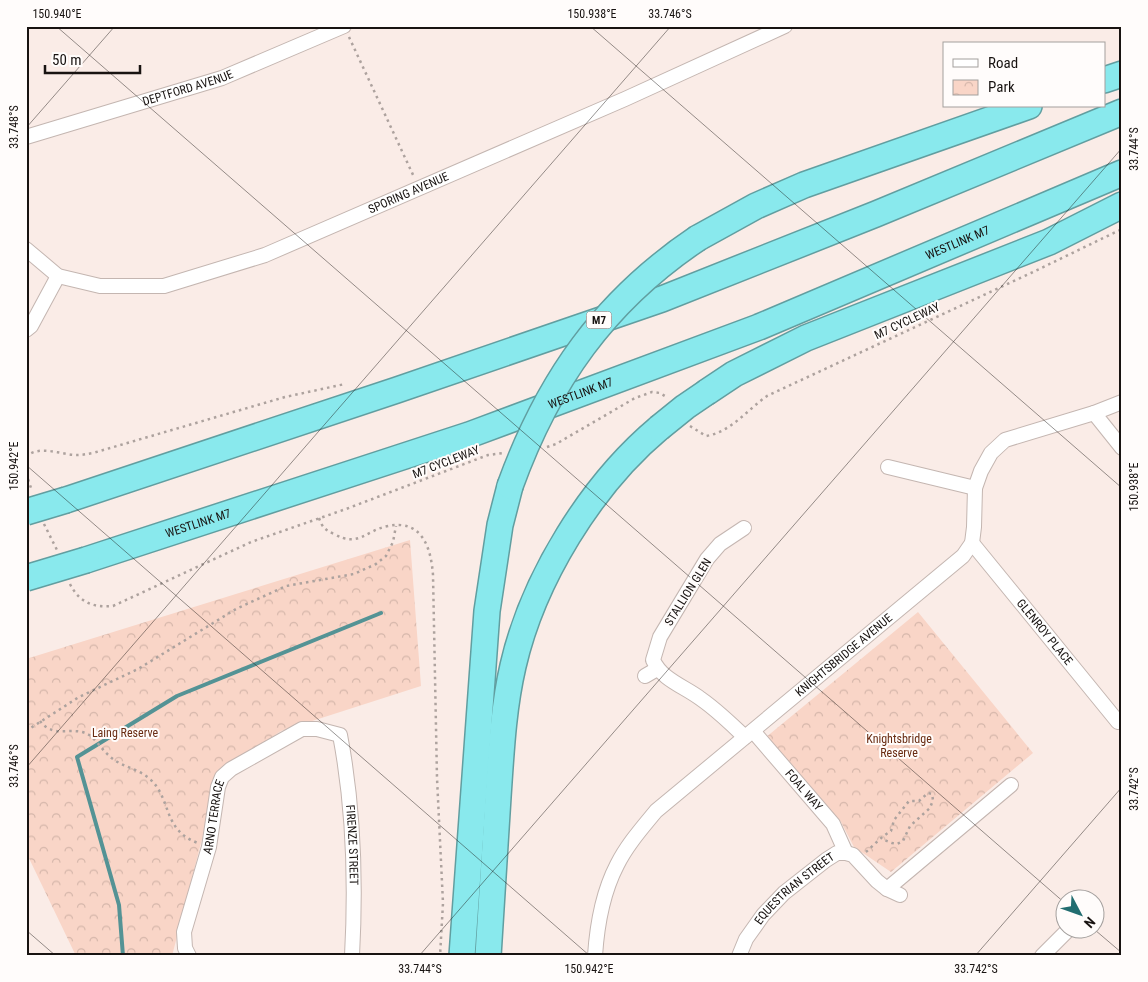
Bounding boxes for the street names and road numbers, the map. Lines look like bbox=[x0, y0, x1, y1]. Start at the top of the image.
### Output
street label: DEPTFORD AVENUE bbox=[141, 67, 235, 109]
street label: SPORING AVENUE bbox=[366, 169, 451, 216]
street label: WESTLINK M7 bbox=[923, 223, 992, 263]
street label: M7 CYCLEWAY bbox=[872, 299, 943, 342]
road number: M7 bbox=[586, 312, 612, 328]
street label: WESTLINK M7 bbox=[546, 375, 615, 412]
street label: M7 CYCLEWAY bbox=[410, 443, 482, 481]
street label: WESTLINK M7 bbox=[164, 506, 233, 541]
street label: STALLION GLEN bbox=[662, 556, 714, 628]
street label: GLENROY PLACE bbox=[1014, 596, 1076, 668]
street label: KNIGHTSBRIDGE AVENUE bbox=[792, 611, 895, 699]
street label: FOAL WAY bbox=[782, 767, 826, 814]
street label: ARNO TERRACE bbox=[200, 778, 227, 856]
street label: FIRENZE STREET bbox=[343, 804, 361, 885]
street label: EQUESTRIAN STREET bbox=[752, 850, 837, 927]

